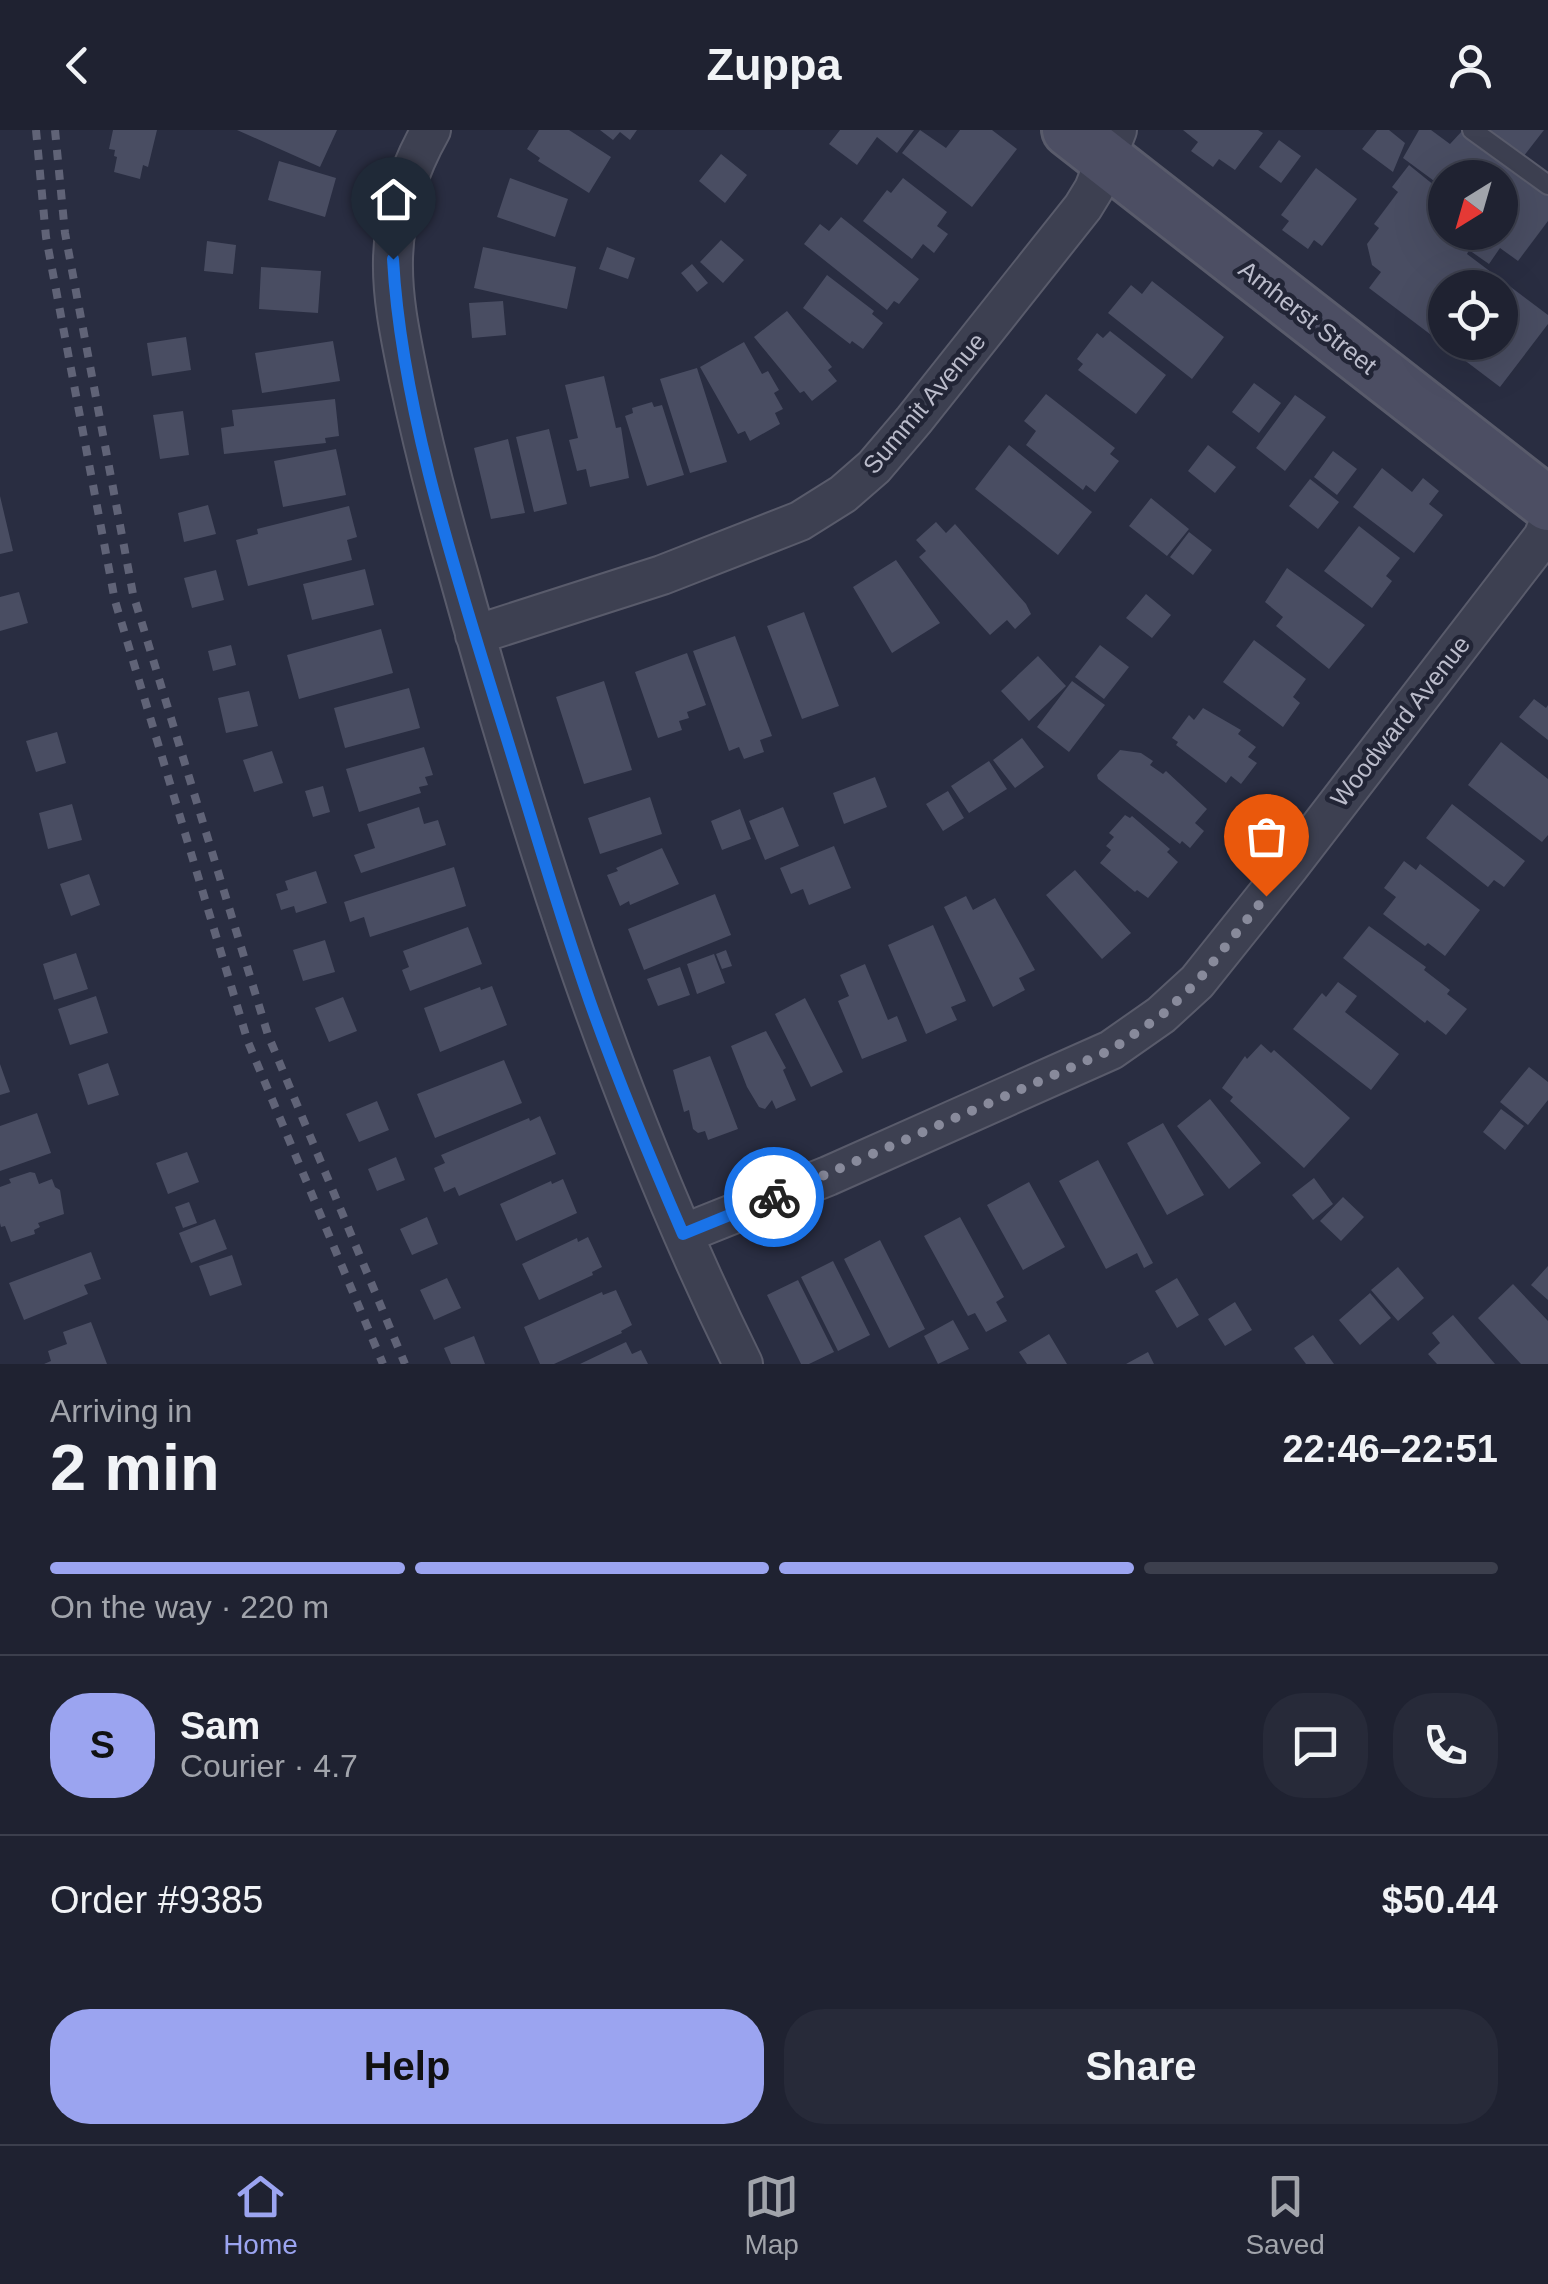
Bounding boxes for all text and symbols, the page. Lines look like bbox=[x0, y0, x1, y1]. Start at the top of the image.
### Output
icon: back bbox=[50, 38, 105, 93]
icon: person bbox=[1443, 38, 1498, 93]
text: Zuppa bbox=[707, 39, 841, 90]
pin bbox=[351, 157, 436, 260]
north arrow bbox=[1428, 160, 1518, 250]
map controls bbox=[1428, 160, 1518, 360]
icon: home bbox=[366, 172, 421, 227]
street label: Amherst Street bbox=[1234, 255, 1382, 379]
button: locate bbox=[1428, 270, 1518, 360]
street label: Summit Avenue bbox=[857, 327, 991, 479]
street label: Woodward Avenue bbox=[1325, 630, 1475, 812]
pin bbox=[1224, 794, 1309, 897]
icon: bag bbox=[1239, 809, 1294, 864]
courier bbox=[724, 1147, 824, 1247]
icon: bike bbox=[747, 1170, 802, 1225]
text: Arriving in bbox=[50, 1393, 192, 1429]
text: 22:46–22:51 bbox=[1282, 1428, 1498, 1470]
text: 2 min bbox=[50, 1431, 220, 1504]
text: On the way · 220 m bbox=[50, 1589, 329, 1625]
button: chat bbox=[1263, 1693, 1368, 1798]
button: phone bbox=[1393, 1693, 1498, 1798]
text: Sam bbox=[180, 1705, 260, 1747]
text: S bbox=[90, 1724, 115, 1766]
text: Courier · 4.7 bbox=[180, 1748, 358, 1784]
text: Order #9385 bbox=[50, 1879, 263, 1921]
text: $50.44 bbox=[1382, 1879, 1498, 1921]
button: Help bbox=[50, 2009, 764, 2124]
button: Share bbox=[784, 2009, 1498, 2124]
tab: Home bbox=[223, 2169, 298, 2261]
tab: Map bbox=[744, 2169, 799, 2261]
tab: Saved bbox=[1245, 2169, 1325, 2261]

